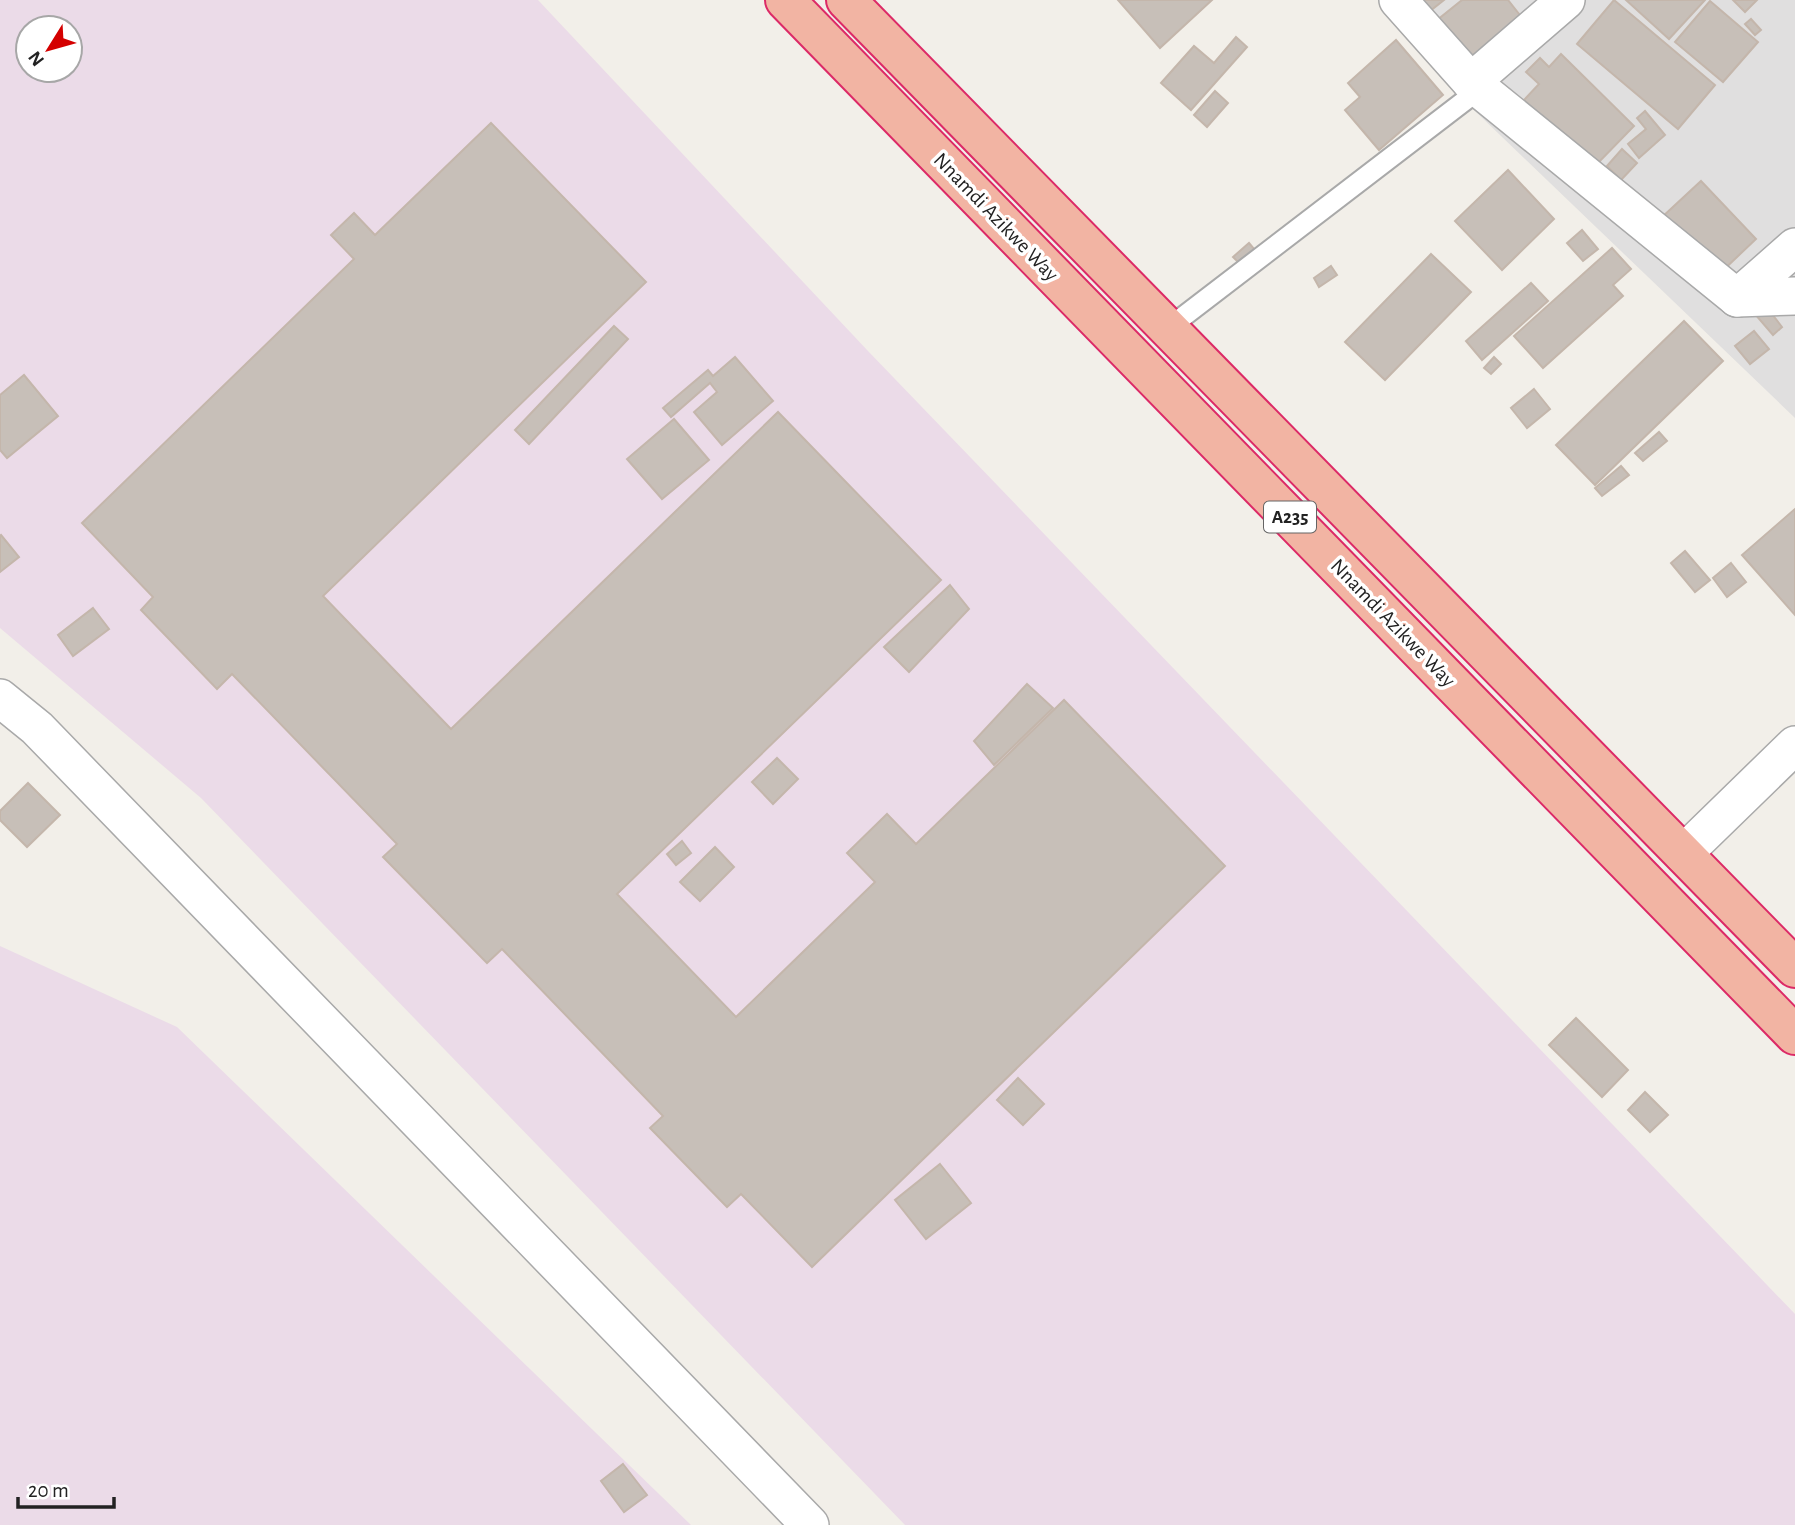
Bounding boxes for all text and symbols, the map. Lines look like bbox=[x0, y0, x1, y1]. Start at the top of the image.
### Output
north arrow bbox=[14, 14, 84, 84]
text: N bbox=[25, 47, 48, 69]
street label: Nnamdi Azikwe Way bbox=[930, 149, 1062, 285]
road number: A235 bbox=[1264, 502, 1316, 532]
street label: Nnamdi Azikwe Way bbox=[1327, 555, 1459, 691]
scale bar bbox=[18, 1466, 114, 1510]
text: 20 m bbox=[28, 1480, 69, 1501]

